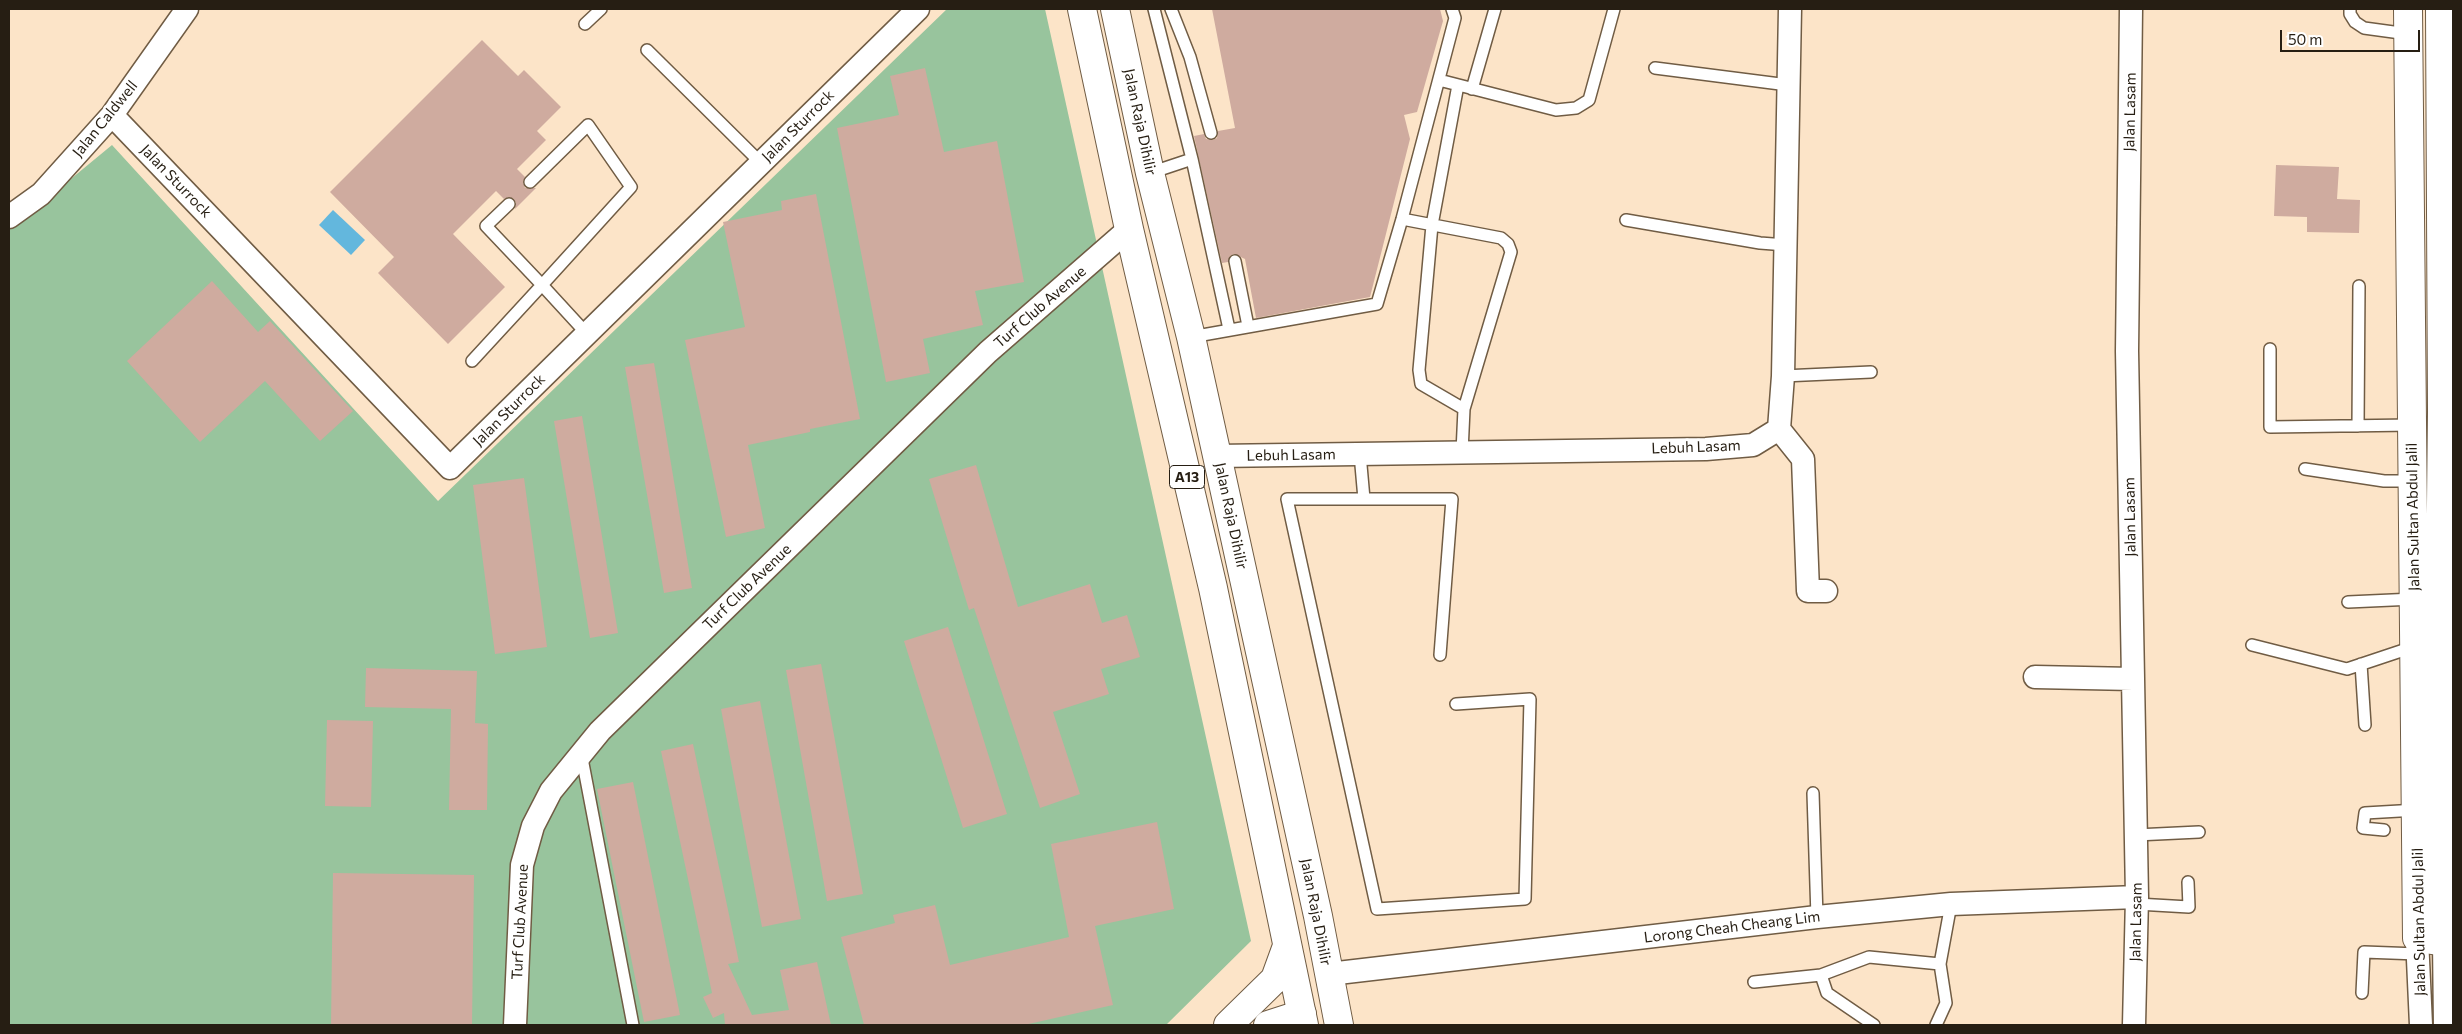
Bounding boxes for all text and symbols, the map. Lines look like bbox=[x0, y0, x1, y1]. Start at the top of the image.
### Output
scale bar bbox=[2282, 20, 2422, 52]
text: 50 m bbox=[2288, 30, 2322, 48]
street label: Jalan Raja Dihilir bbox=[1120, 67, 1160, 177]
street label: Jalan Lasam bbox=[2120, 72, 2140, 152]
street label: Jalan Caldwell bbox=[69, 77, 141, 161]
street label: Jalan Sturrock bbox=[758, 86, 838, 166]
street label: Jalan Sturrock bbox=[137, 141, 215, 221]
street label: Turf Club Avenue bbox=[990, 262, 1090, 352]
street label: Jalan Sturrock bbox=[469, 370, 549, 450]
street label: Lebuh Lasam bbox=[1651, 436, 1741, 458]
street label: Jalan Sultan Abdul Jalil bbox=[2403, 443, 2423, 591]
street label: Lebuh Lasam bbox=[1246, 445, 1336, 465]
street label: Jalan Raja Dihilir bbox=[1211, 461, 1251, 571]
road number: A13 bbox=[1170, 466, 1204, 488]
street label: Jalan Lasam bbox=[2120, 477, 2140, 557]
street label: Turf Club Avenue bbox=[699, 540, 795, 634]
street label: Jalan Sultan Abdul Jalil bbox=[2409, 848, 2429, 996]
street label: Jalan Raja Dihilir bbox=[1297, 857, 1335, 967]
street label: Turf Club Avenue bbox=[508, 864, 532, 980]
street label: Jalan Lasam bbox=[2126, 882, 2146, 962]
street label: Lorong Cheah Cheang Lim bbox=[1643, 907, 1821, 947]

